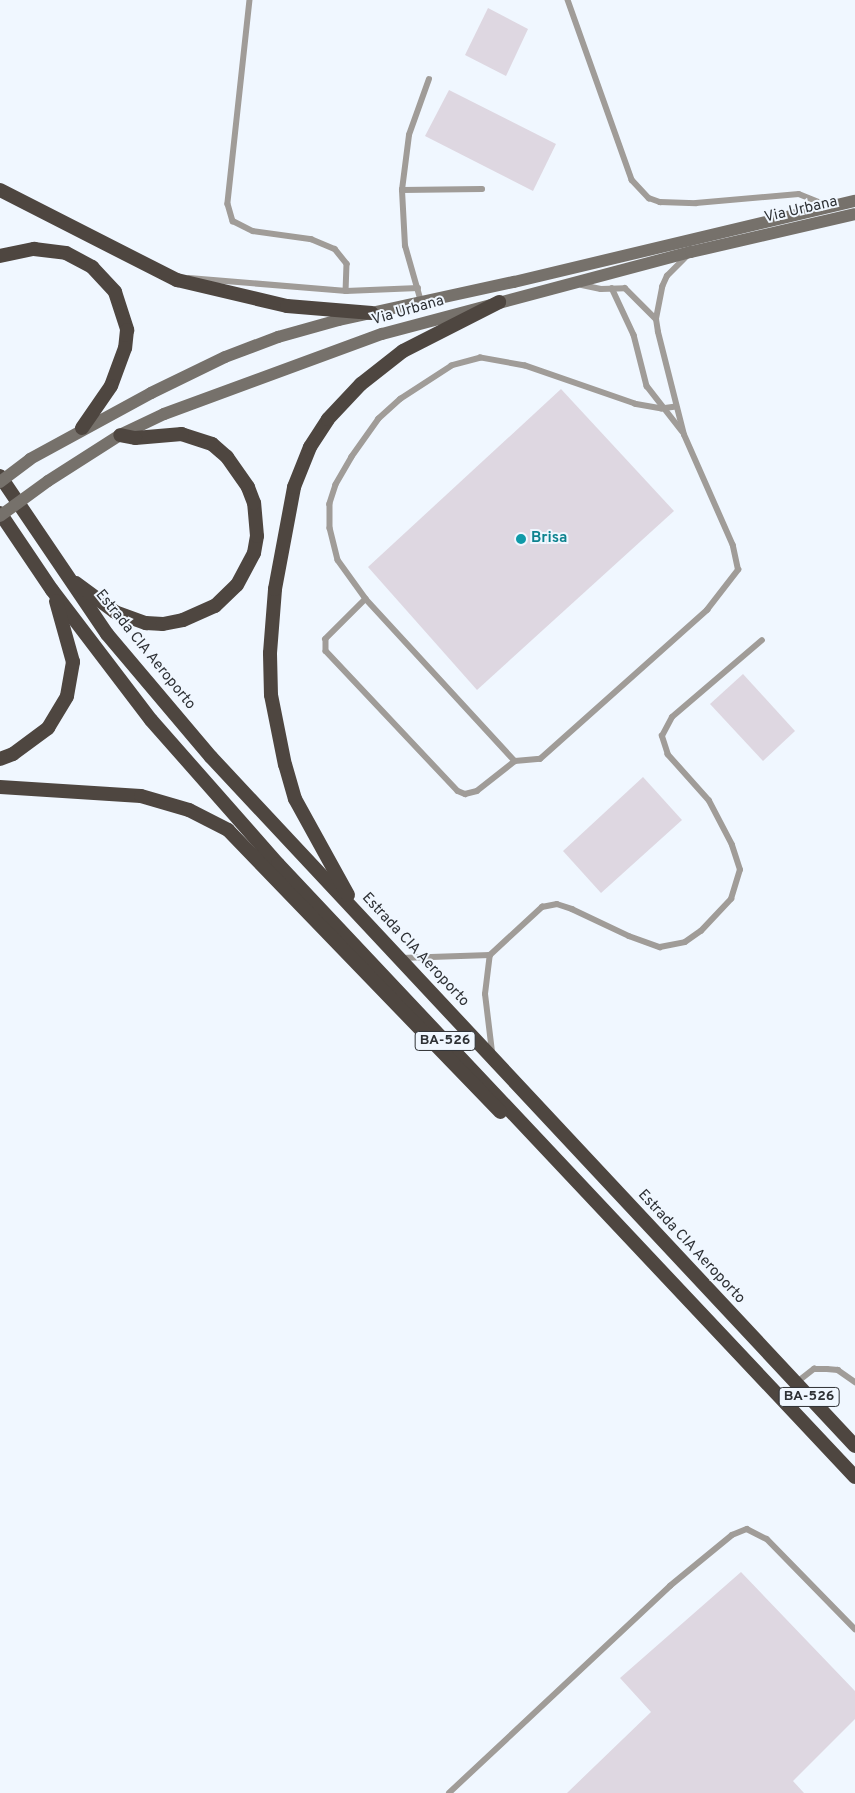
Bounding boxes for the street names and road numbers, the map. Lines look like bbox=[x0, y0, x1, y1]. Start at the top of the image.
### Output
street label: Via Urbana bbox=[763, 193, 839, 227]
street label: Via Urbana bbox=[370, 292, 446, 330]
street label: Estrada CIA Aeroporto bbox=[91, 586, 199, 714]
street label: Estrada CIA Aeroporto bbox=[357, 889, 473, 1011]
road number: BA-526 bbox=[414, 1030, 476, 1052]
street label: Estrada CIA Aeroporto bbox=[633, 1186, 749, 1308]
road number: BA-526 bbox=[778, 1385, 840, 1408]

